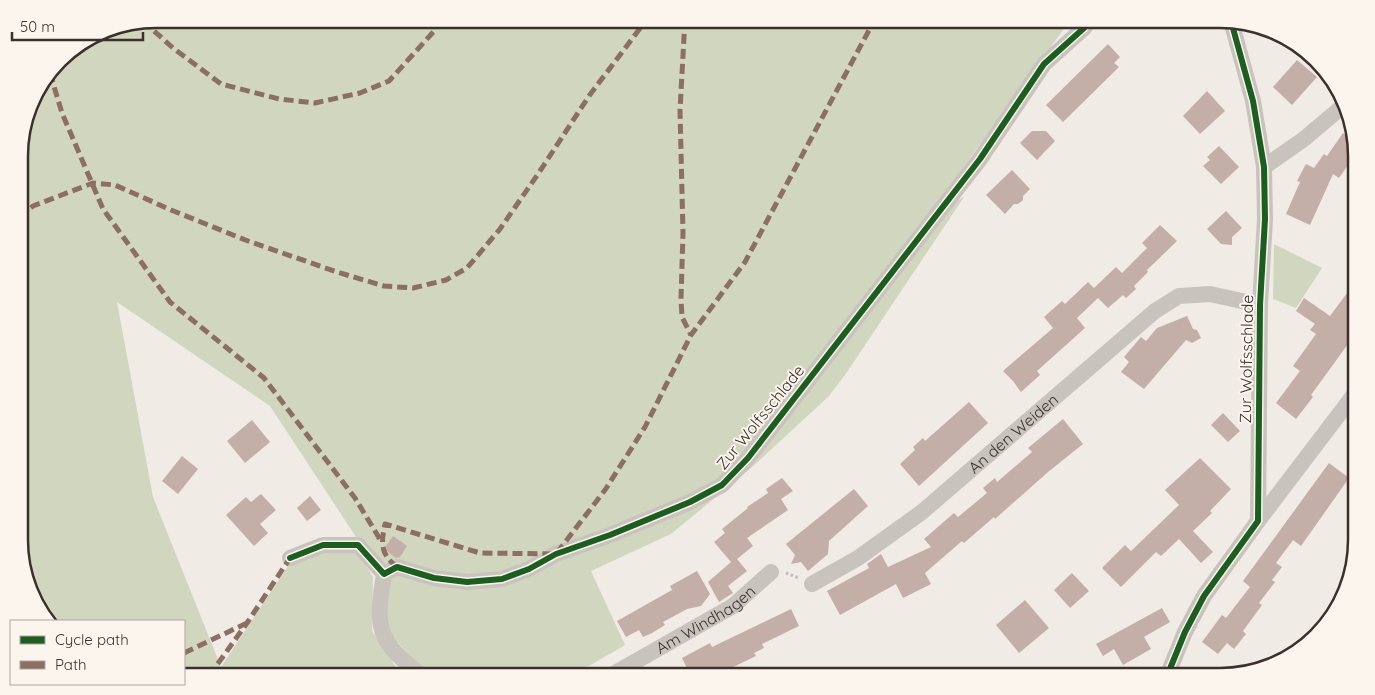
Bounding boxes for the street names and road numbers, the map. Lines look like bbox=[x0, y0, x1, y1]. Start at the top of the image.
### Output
street label: Zur Wolfsschlade bbox=[1235, 294, 1257, 424]
street label: Zur Wolfsschlade bbox=[712, 361, 808, 473]
street label: An den Weiden bbox=[964, 389, 1062, 478]
street label: Am Windhagen bbox=[652, 581, 759, 658]

